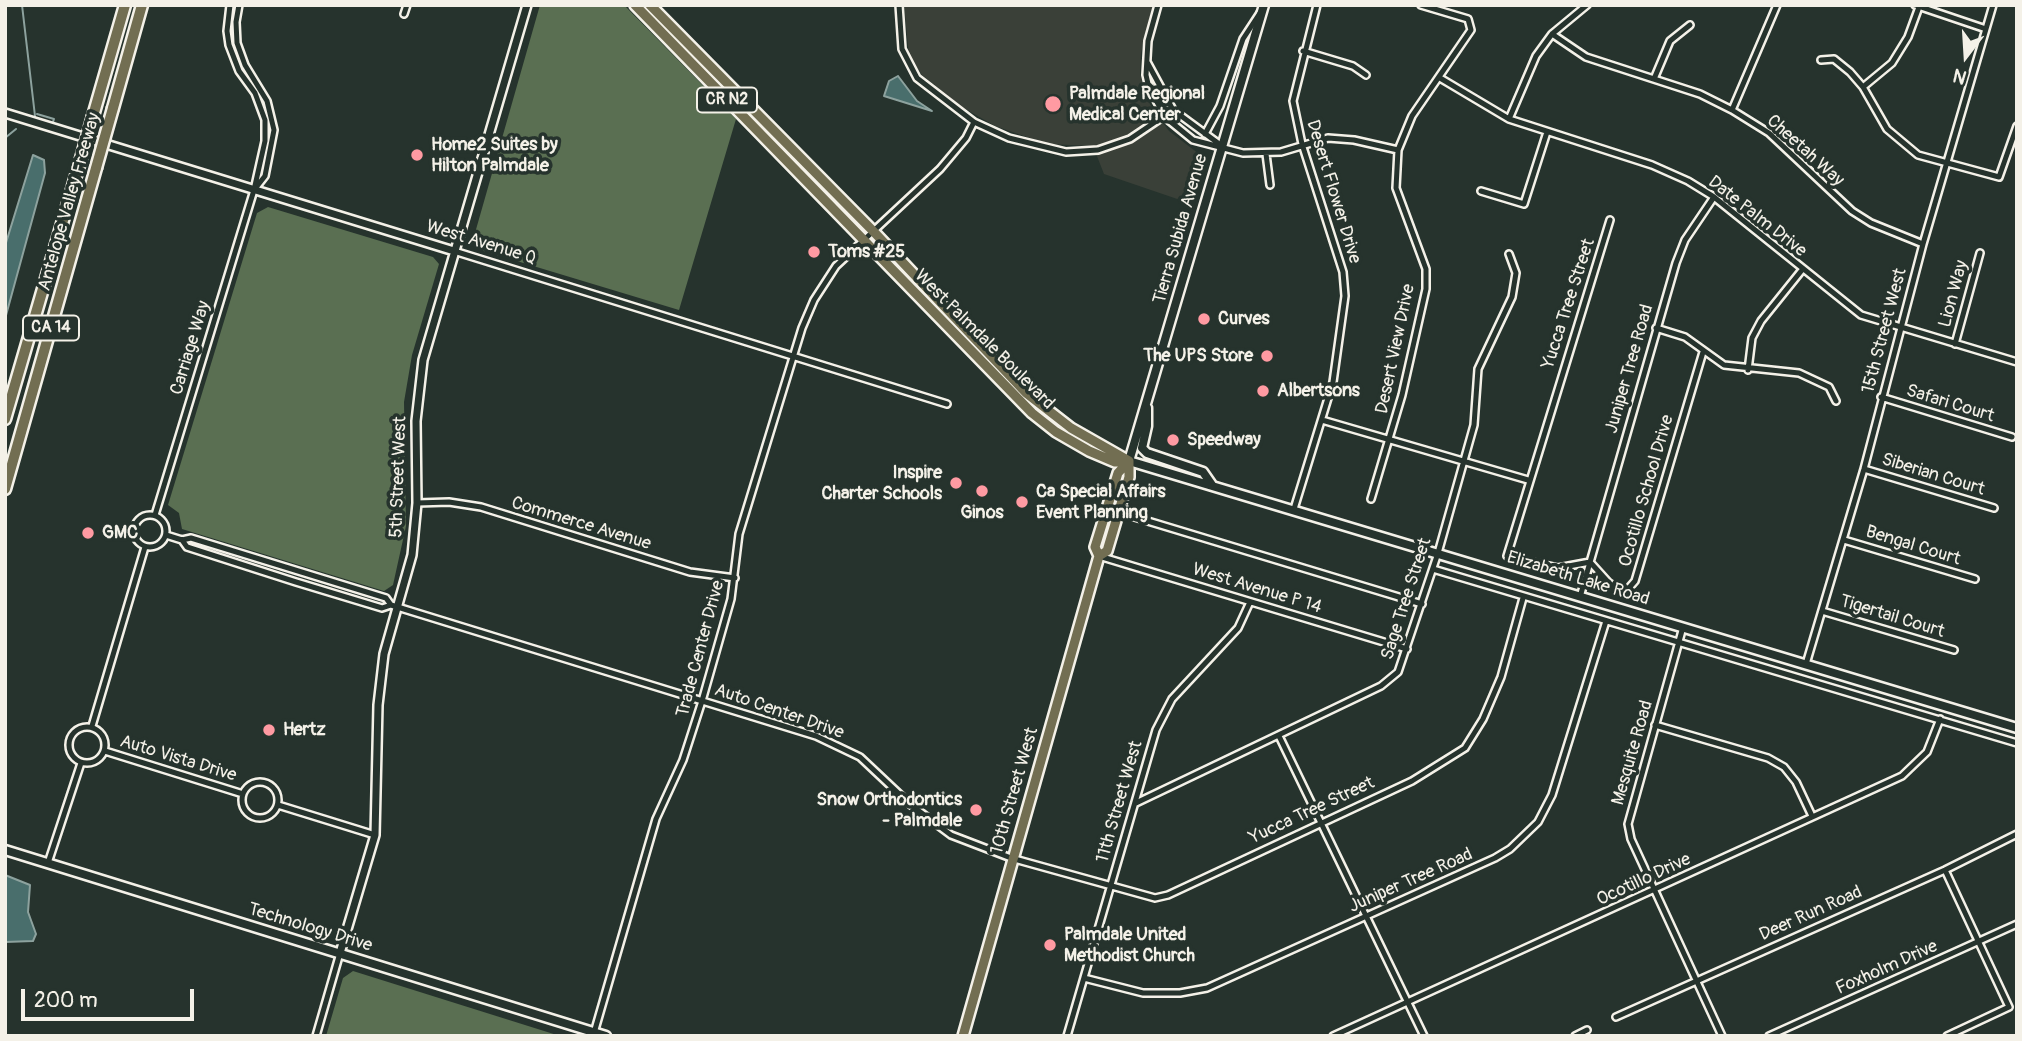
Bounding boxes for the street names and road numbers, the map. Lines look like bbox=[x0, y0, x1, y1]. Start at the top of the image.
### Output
road number: CR N2 bbox=[697, 88, 757, 113]
street label: Antelope Valley Freeway bbox=[34, 110, 106, 294]
street label: Cheetah Way bbox=[1762, 111, 1848, 191]
street label: Desert Flower Drive bbox=[1301, 118, 1365, 266]
street label: Tierra Subida Avenue bbox=[1149, 151, 1213, 307]
street label: Date Palm Drive bbox=[1703, 172, 1811, 262]
street label: West Avenue Q bbox=[423, 216, 539, 270]
street label: Yucca Tree Street bbox=[1538, 236, 1600, 372]
street label: Lion Way bbox=[1935, 258, 1973, 330]
street label: West Palmdale Boulevard bbox=[910, 266, 1058, 414]
street label: 15th Street West bbox=[1858, 266, 1912, 396]
street label: Desert View Drive bbox=[1372, 282, 1420, 416]
street label: Carriage Way bbox=[166, 298, 216, 398]
street label: Juniper Tree Road bbox=[1601, 302, 1659, 436]
road number: CA 14 bbox=[23, 316, 79, 340]
street label: Safari Court bbox=[1903, 380, 1997, 428]
street label: Ocotillo School Drive bbox=[1615, 413, 1679, 569]
street label: 5th Street West bbox=[386, 416, 412, 538]
street label: Siberian Court bbox=[1879, 449, 1987, 501]
street label: Commerce Avenue bbox=[509, 493, 653, 555]
street label: Bengal Court bbox=[1863, 521, 1963, 571]
street label: Sage Tree Street bbox=[1377, 535, 1437, 663]
street label: Elizabeth Lake Road bbox=[1504, 547, 1652, 611]
street label: West Avenue P 14 bbox=[1190, 559, 1324, 619]
street label: Trade Center Drive bbox=[672, 578, 730, 720]
street label: Tigertail Court bbox=[1837, 591, 1947, 643]
street label: Auto Center Drive bbox=[711, 680, 847, 744]
street label: Mesquite Road bbox=[1608, 698, 1658, 808]
street label: 10th Street West bbox=[987, 725, 1043, 857]
street label: Auto Vista Drive bbox=[117, 731, 239, 787]
street label: 11th Street West bbox=[1092, 738, 1148, 866]
street label: Yucca Tree Street bbox=[1246, 773, 1378, 849]
street label: Juniper Tree Road bbox=[1346, 844, 1476, 918]
street label: Ocotillo Drive bbox=[1594, 849, 1694, 911]
street label: Deer Run Road bbox=[1756, 882, 1866, 946]
street label: Technology Drive bbox=[245, 899, 375, 957]
street label: Foxholm Drive bbox=[1833, 936, 1941, 1000]

